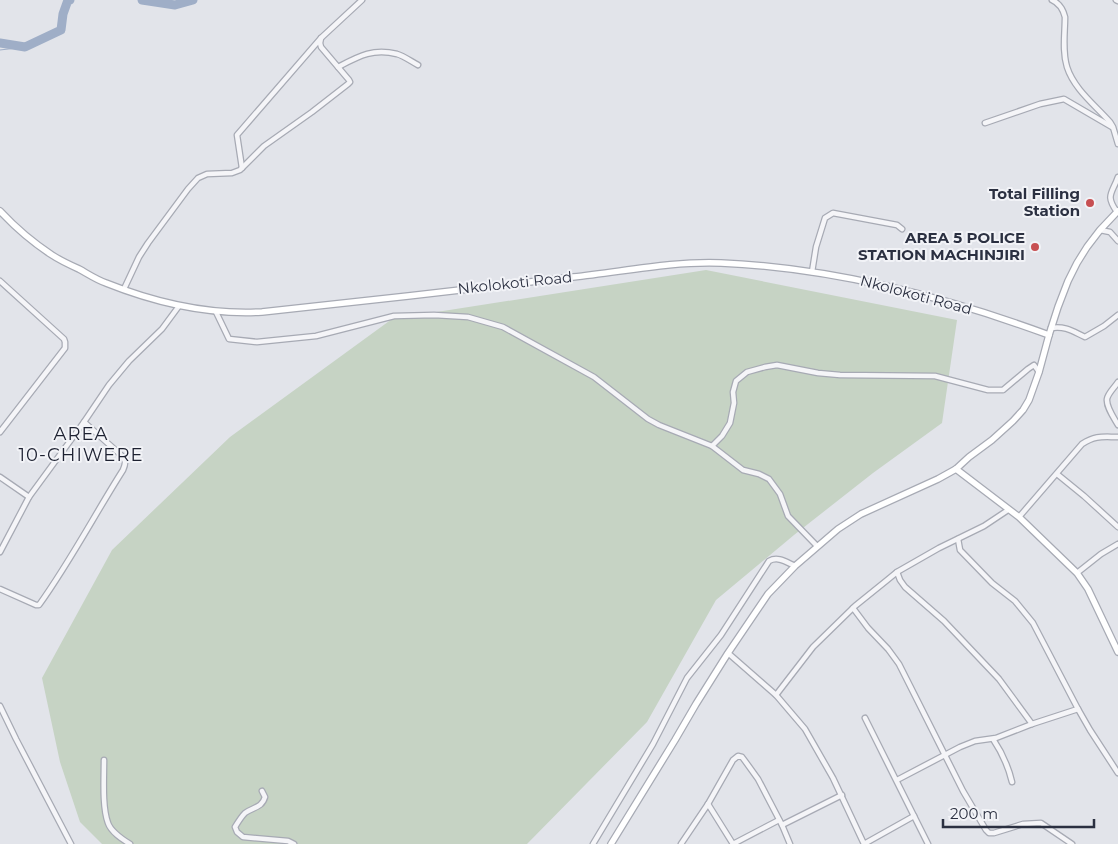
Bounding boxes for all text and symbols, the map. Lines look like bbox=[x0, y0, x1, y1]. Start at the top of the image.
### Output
place label: Total Filling Station bbox=[989, 184, 1080, 220]
marker: Total Filling Station bbox=[1084, 197, 1096, 209]
place label: AREA 5 POLICE STATION MACHINJIRI bbox=[858, 228, 1025, 264]
marker: AREA 5 POLICE STATION MACHINJIRI bbox=[1029, 241, 1041, 253]
street label: Nkolokoti Road bbox=[457, 267, 573, 298]
street label: Nkolokoti Road bbox=[858, 270, 974, 319]
district label: AREA 10-CHIWERE bbox=[19, 423, 143, 466]
scale bar bbox=[943, 796, 1094, 828]
text: 200 m bbox=[950, 804, 998, 823]

